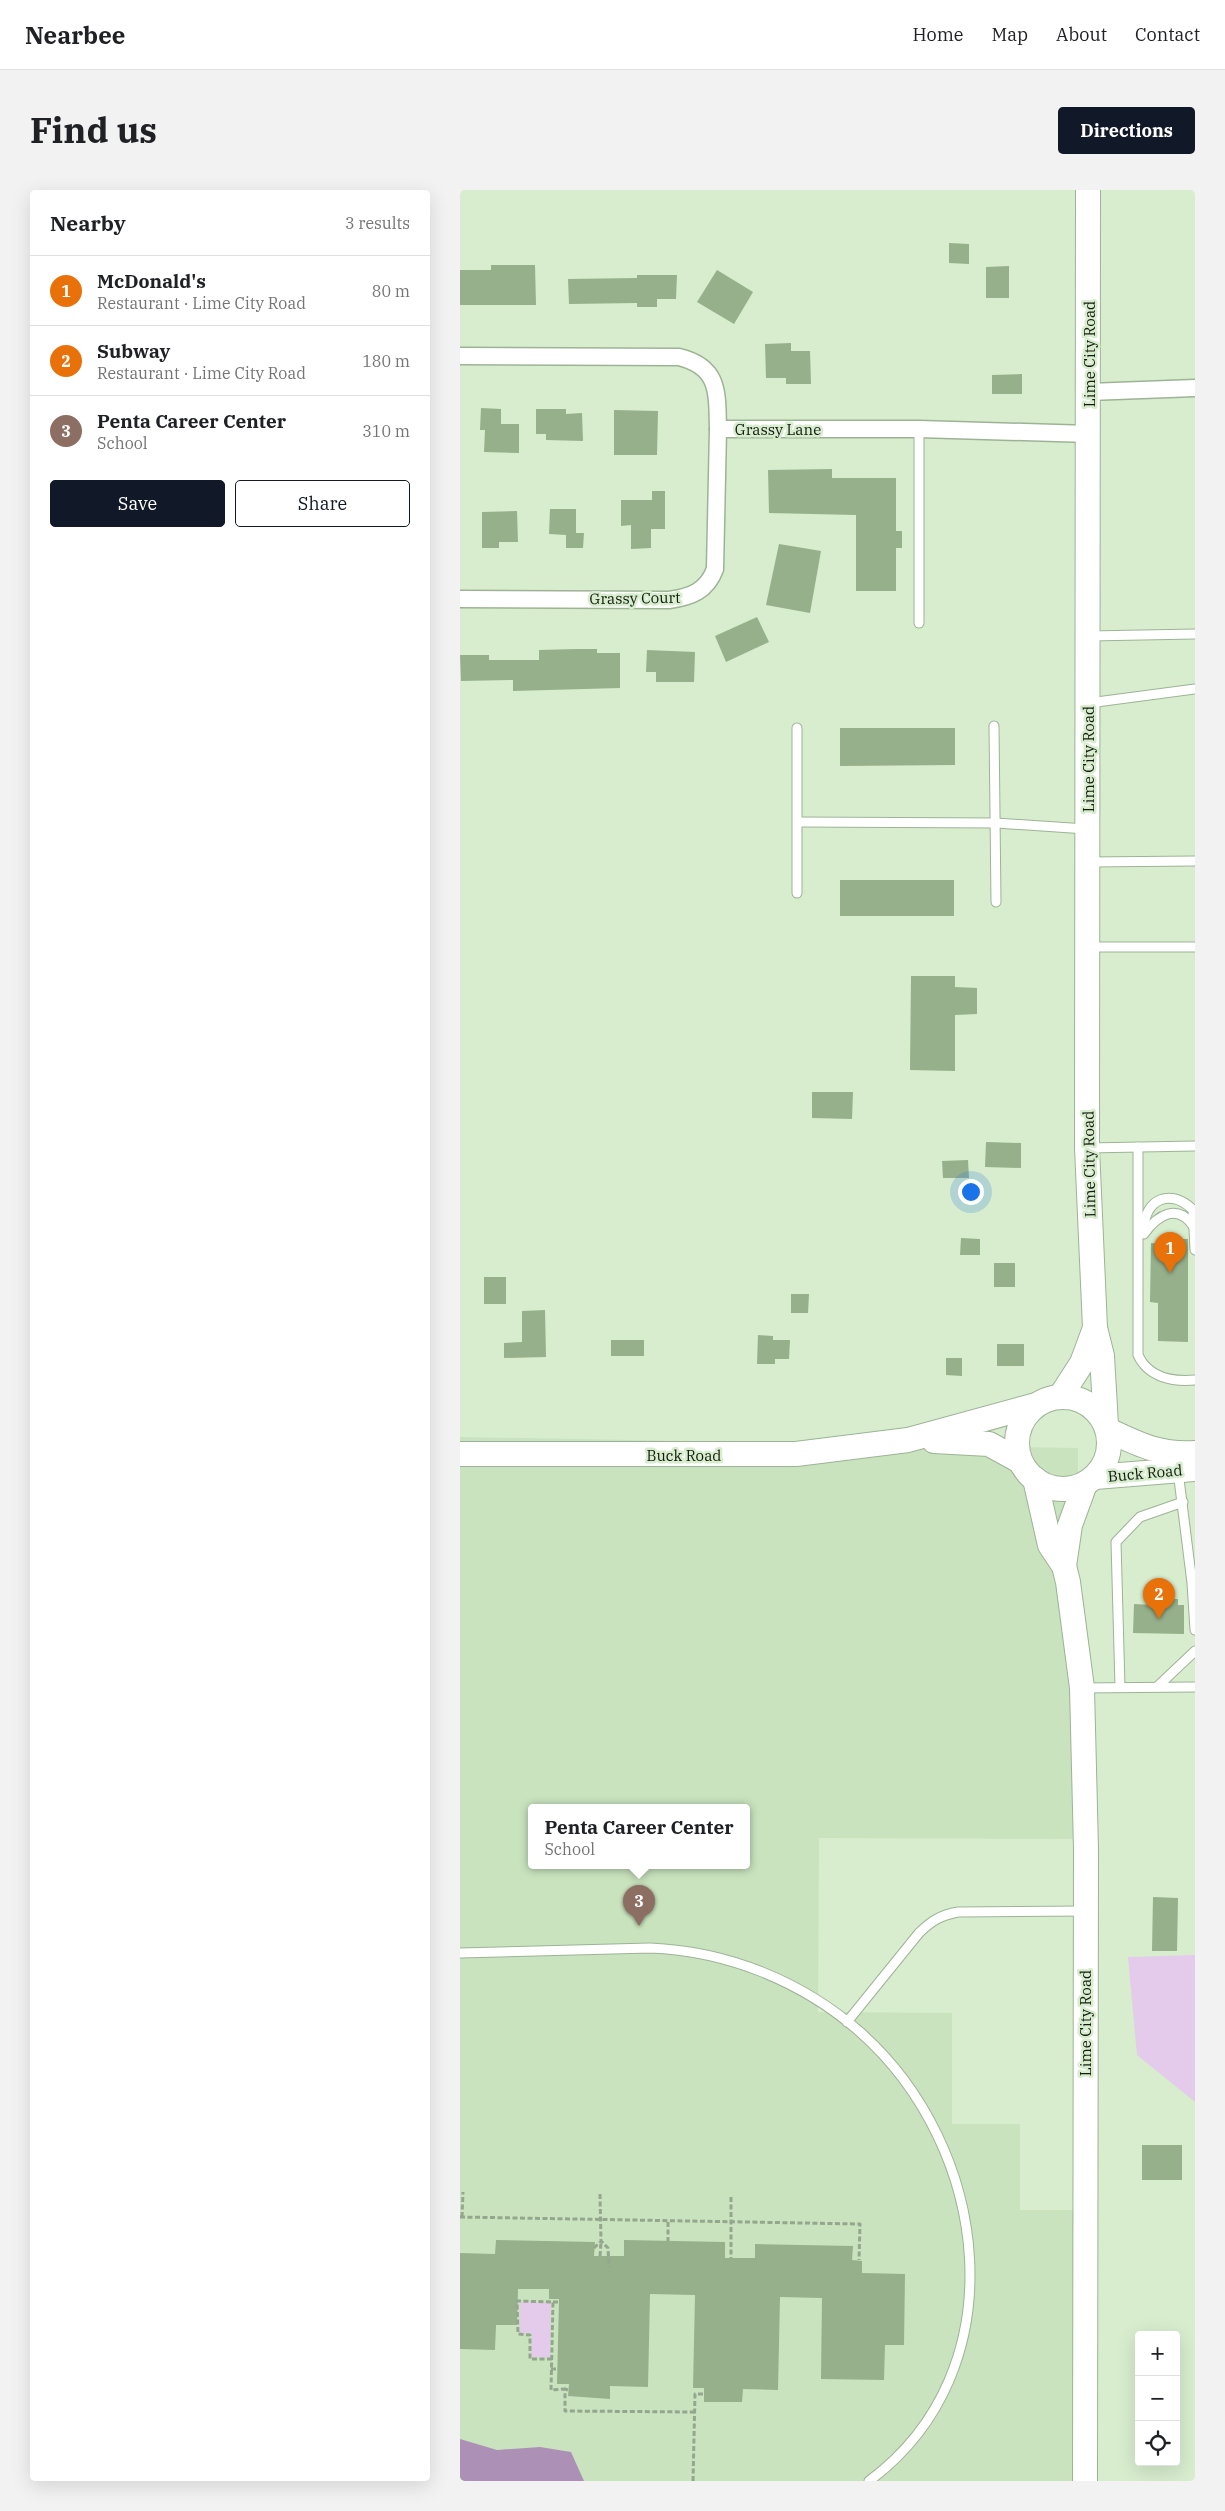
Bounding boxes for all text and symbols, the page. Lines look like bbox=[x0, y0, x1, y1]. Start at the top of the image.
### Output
text: Nearbee bbox=[25, 19, 125, 51]
text: Home bbox=[912, 23, 964, 46]
text: Map bbox=[992, 23, 1028, 46]
text: About bbox=[1056, 23, 1107, 46]
text: Contact bbox=[1135, 23, 1200, 46]
text: Find us bbox=[30, 107, 157, 153]
button: Directions bbox=[1058, 107, 1195, 154]
text: Nearby bbox=[50, 209, 126, 237]
text: 3 results bbox=[345, 213, 410, 233]
text: McDonald's bbox=[97, 269, 206, 293]
text: 1 bbox=[61, 281, 71, 301]
text: 80 m bbox=[372, 281, 410, 301]
text: Restaurant · Lime City Road bbox=[97, 293, 306, 313]
street label: Lime City Road bbox=[1080, 301, 1099, 407]
text: Subway bbox=[97, 339, 170, 363]
text: 2 bbox=[61, 351, 71, 371]
text: 180 m bbox=[362, 351, 410, 371]
text: Restaurant · Lime City Road bbox=[97, 363, 306, 383]
text: Penta Career Center bbox=[97, 409, 286, 433]
street label: Grassy Lane bbox=[735, 420, 821, 439]
text: 3 bbox=[61, 421, 71, 441]
text: 310 m bbox=[362, 421, 410, 441]
text: School bbox=[97, 433, 148, 453]
button: Save bbox=[50, 480, 225, 527]
button: Share bbox=[235, 480, 410, 527]
street label: Grassy Court bbox=[589, 588, 681, 608]
street label: Lime City Road bbox=[1079, 706, 1098, 812]
street label: Lime City Road bbox=[1079, 1111, 1099, 1217]
your location bbox=[958, 1179, 984, 1205]
pin: 1 bbox=[1154, 1232, 1186, 1273]
street label: Buck Road bbox=[647, 1446, 721, 1465]
street label: Buck Road bbox=[1107, 1460, 1183, 1486]
pin: 2 bbox=[1143, 1578, 1175, 1619]
popup bbox=[528, 1804, 750, 1869]
text: Penta Career Center bbox=[544, 1815, 734, 1839]
text: School bbox=[544, 1839, 595, 1859]
pin: 3 bbox=[623, 1885, 655, 1926]
street label: Lime City Road bbox=[1076, 1970, 1095, 2076]
map controls bbox=[1135, 2331, 1180, 2466]
button: + bbox=[1135, 2331, 1180, 2376]
button: − bbox=[1135, 2376, 1180, 2421]
button: locate bbox=[1135, 2421, 1180, 2466]

